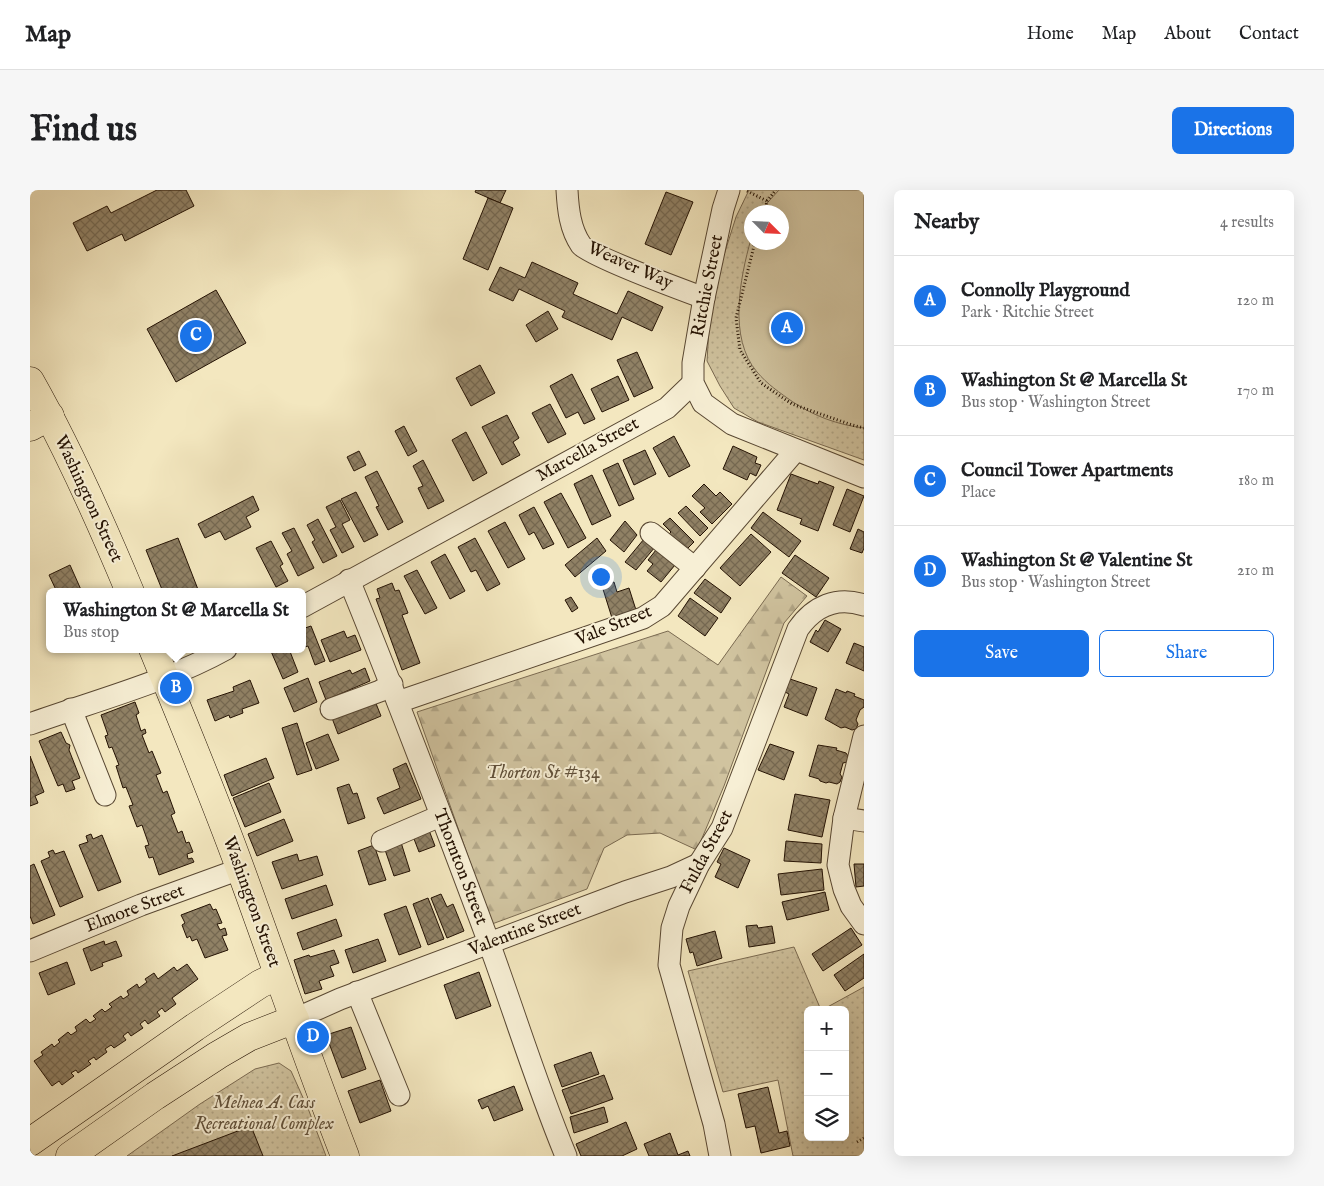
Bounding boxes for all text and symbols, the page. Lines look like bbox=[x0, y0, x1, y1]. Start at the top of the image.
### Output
text: Map bbox=[25, 19, 71, 50]
text: Home bbox=[1027, 23, 1074, 46]
text: Map bbox=[1102, 23, 1136, 46]
text: About bbox=[1164, 23, 1211, 46]
text: Contact bbox=[1239, 23, 1299, 46]
button: Directions bbox=[1172, 107, 1294, 154]
text: Find us bbox=[30, 108, 137, 153]
north arrow bbox=[744, 205, 789, 250]
text: Nearby bbox=[914, 209, 979, 236]
text: 4 results bbox=[1220, 213, 1274, 233]
street label: Ritchie Street bbox=[687, 233, 729, 339]
street label: Weaver Way bbox=[584, 237, 677, 295]
text: Connolly Playground bbox=[961, 279, 1130, 303]
text: A bbox=[925, 291, 935, 311]
text: 120 m bbox=[1237, 291, 1274, 311]
text: Park · Ritchie Street bbox=[961, 303, 1094, 323]
pin: A bbox=[771, 309, 803, 347]
pin: C bbox=[180, 317, 212, 355]
text: Washington St @ Marcella St bbox=[961, 369, 1187, 393]
text: B bbox=[925, 381, 935, 401]
text: 170 m bbox=[1237, 381, 1274, 401]
text: Bus stop · Washington Street bbox=[961, 393, 1151, 413]
street label: Marcella Street bbox=[533, 412, 643, 488]
street label: Washington Street bbox=[48, 432, 128, 566]
text: Council Tower Apartments bbox=[961, 459, 1173, 483]
text: C bbox=[924, 471, 936, 491]
text: 180 m bbox=[1238, 471, 1274, 491]
text: Place bbox=[961, 483, 996, 503]
text: Washington St @ Valentine St bbox=[961, 549, 1192, 573]
text: D bbox=[924, 561, 936, 581]
text: 210 m bbox=[1237, 561, 1274, 581]
your location bbox=[588, 564, 614, 590]
text: Bus stop · Washington Street bbox=[961, 573, 1151, 593]
popup bbox=[46, 588, 306, 653]
text: Washington St @ Marcella St bbox=[63, 599, 289, 623]
street label: Vale Street bbox=[572, 600, 655, 652]
text: Bus stop bbox=[63, 623, 119, 643]
button: Save bbox=[914, 630, 1089, 677]
button: Share bbox=[1099, 630, 1274, 677]
pin: B bbox=[160, 669, 192, 707]
park label: Thorton St #134 bbox=[486, 762, 600, 785]
street label: Thornton Street bbox=[427, 806, 493, 928]
street label: Fulda Street bbox=[675, 806, 739, 898]
street label: Washington Street bbox=[217, 833, 285, 971]
street label: Elmore Street bbox=[82, 880, 188, 938]
street label: Valentine Street bbox=[465, 898, 584, 962]
map controls bbox=[804, 1006, 849, 1141]
button: + bbox=[804, 1006, 849, 1051]
pin: D bbox=[297, 1018, 329, 1056]
button: − bbox=[804, 1051, 849, 1096]
park label: Melnea A. Cass Recreational Complex bbox=[194, 1092, 334, 1136]
button: layers bbox=[804, 1096, 849, 1141]

